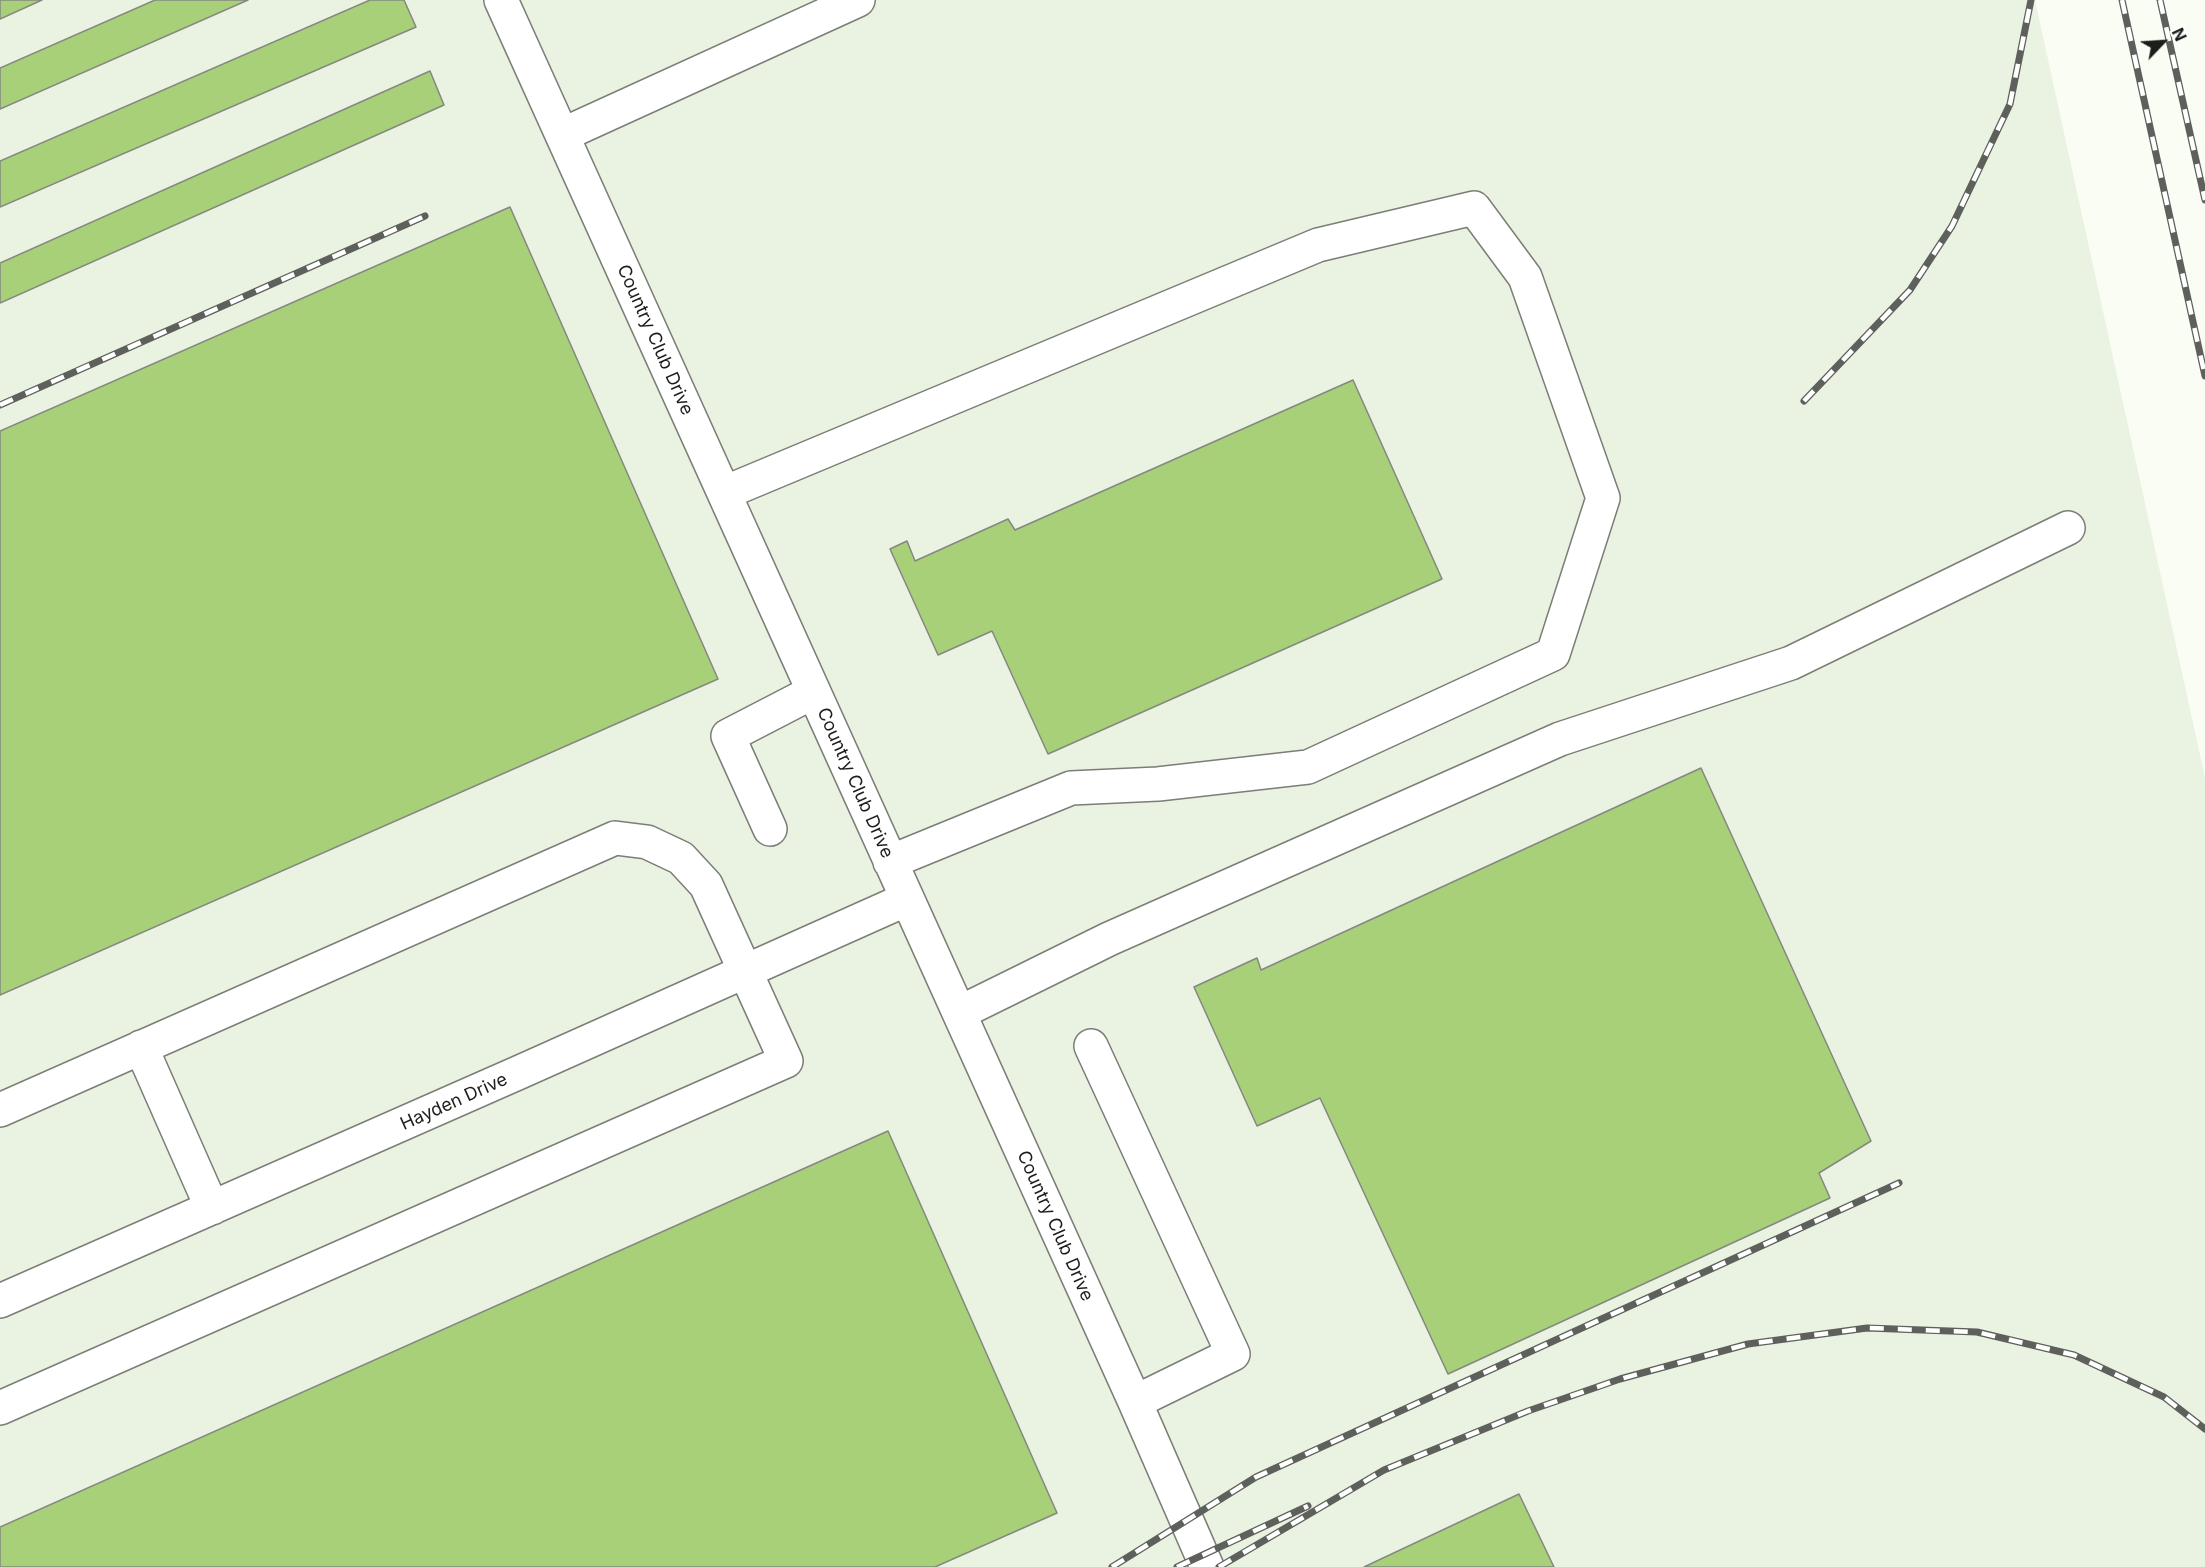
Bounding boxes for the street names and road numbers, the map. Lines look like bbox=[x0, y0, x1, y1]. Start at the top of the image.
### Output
street label: Country Club Drive bbox=[612, 261, 698, 419]
street label: Country Club Drive bbox=[812, 704, 898, 862]
street label: Hayden Drive bbox=[397, 1069, 511, 1135]
street label: Country Club Drive bbox=[1012, 1147, 1098, 1305]

